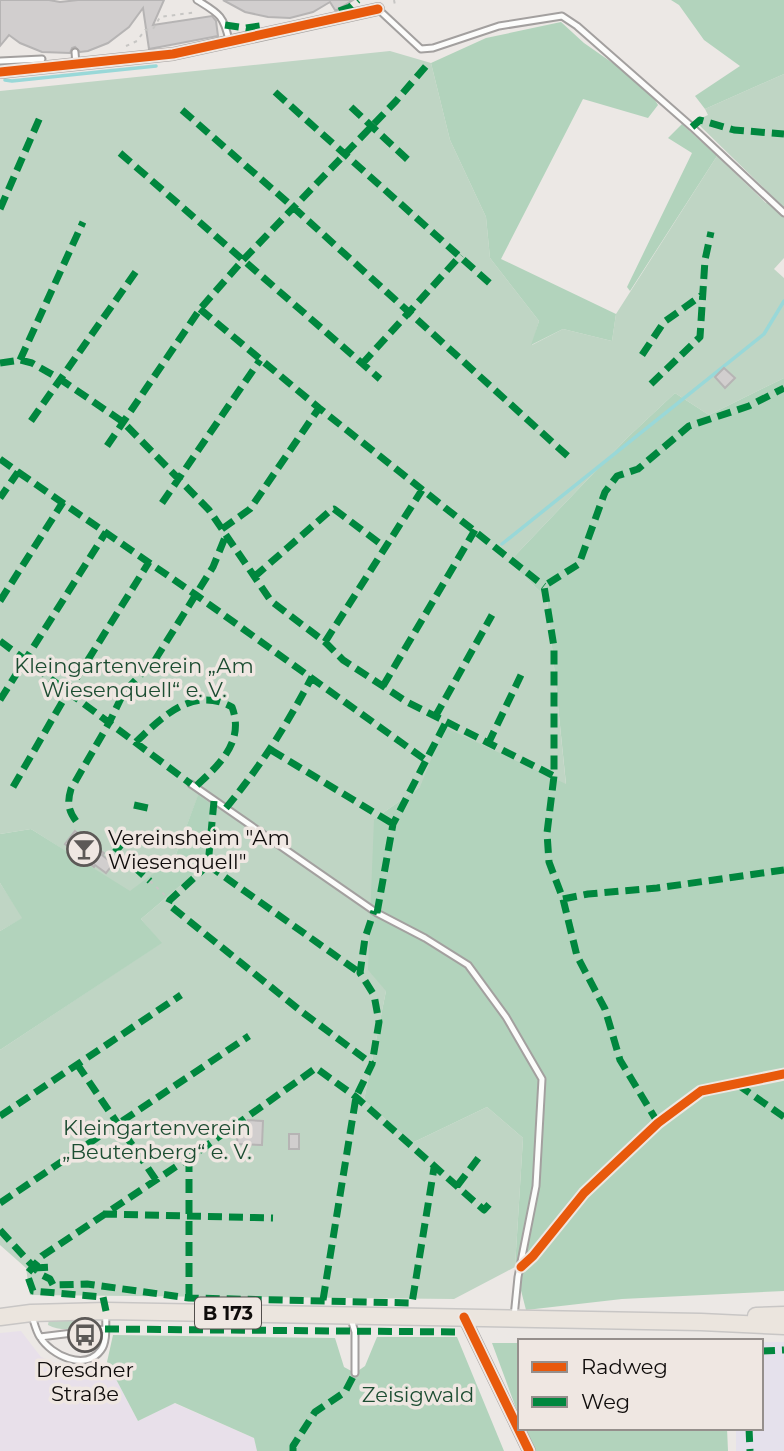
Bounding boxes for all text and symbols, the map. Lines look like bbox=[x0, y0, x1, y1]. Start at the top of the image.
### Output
park label: Kleingartenverein „Am Wiesenquell“ e. V. bbox=[14, 653, 254, 702]
place label: Vereinsheim "Am Wiesenquell" bbox=[108, 825, 290, 874]
bar icon: Vereinsheim "Am Wiesenquell" bbox=[65, 830, 103, 868]
park label: Kleingartenverein „Beutenberg“ e. V. bbox=[62, 1115, 252, 1164]
road number: B 173 bbox=[195, 1298, 261, 1329]
bus stop icon: Dresdner Straße bbox=[66, 1316, 104, 1354]
legend bbox=[518, 1339, 763, 1430]
text: Radweg bbox=[581, 1354, 668, 1379]
place label: Dresdner Straße bbox=[36, 1357, 134, 1406]
park label: Zeisigwald bbox=[362, 1382, 474, 1407]
text: Weg bbox=[581, 1389, 630, 1414]

